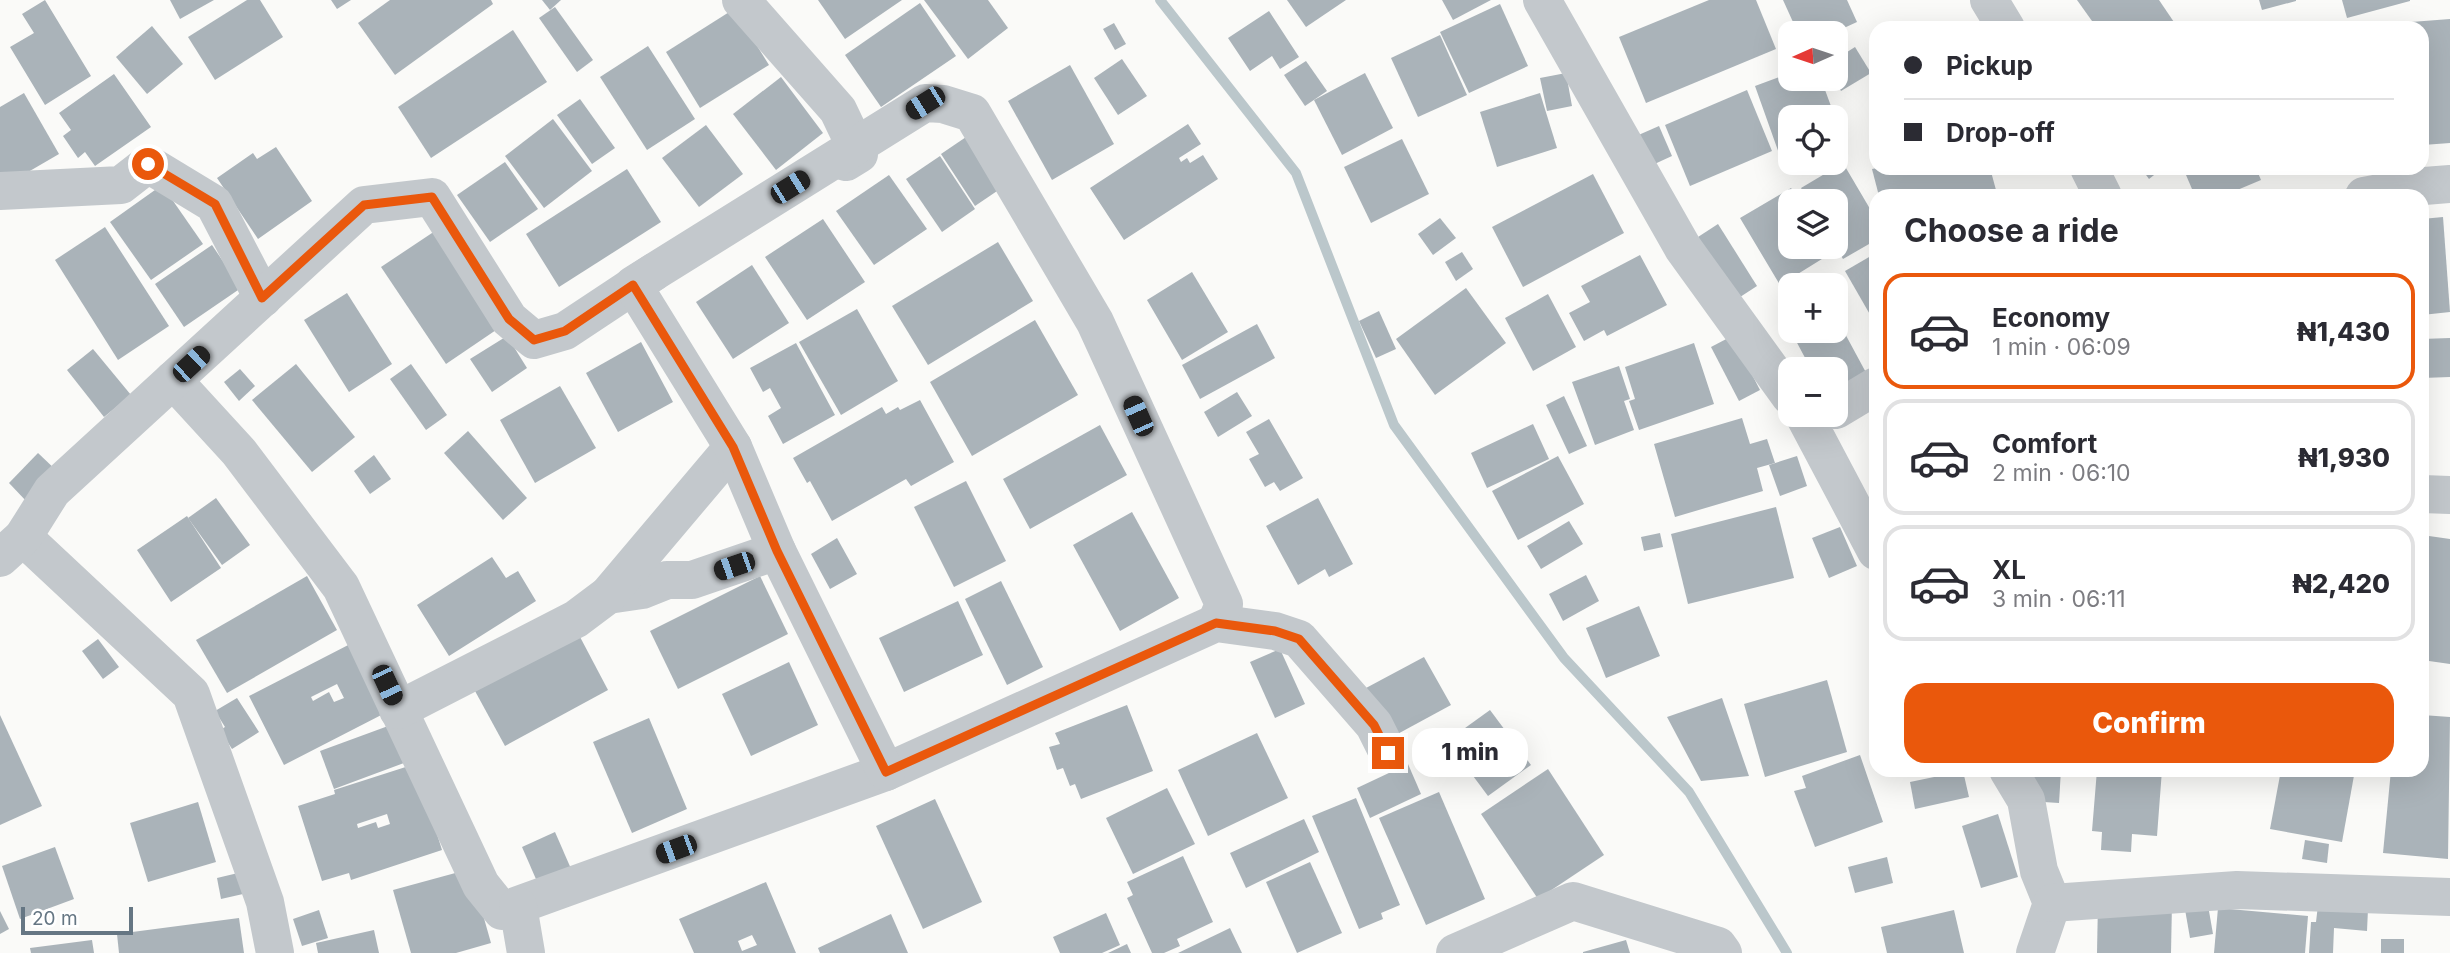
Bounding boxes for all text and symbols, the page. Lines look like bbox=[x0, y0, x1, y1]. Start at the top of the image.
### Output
north arrow bbox=[1778, 21, 1848, 91]
map controls bbox=[1778, 21, 1848, 427]
text: Pickup bbox=[1946, 50, 2033, 81]
car bbox=[902, 83, 949, 123]
button: locate bbox=[1778, 105, 1848, 175]
text: Drop-off bbox=[1946, 117, 2055, 148]
route start bbox=[132, 148, 164, 180]
car bbox=[767, 167, 814, 207]
button: layers bbox=[1778, 189, 1848, 259]
text: Choose a ride bbox=[1904, 211, 2119, 250]
button: + bbox=[1778, 273, 1848, 343]
icon: car bbox=[1908, 300, 1971, 363]
text: Economy bbox=[1992, 302, 2110, 333]
text: ₦1,430 bbox=[2297, 316, 2390, 347]
text: 1 min · 06:09 bbox=[1992, 333, 2131, 361]
car bbox=[169, 342, 214, 386]
button: − bbox=[1778, 357, 1848, 427]
car bbox=[1120, 393, 1157, 439]
icon: car bbox=[1908, 426, 1971, 489]
text: Comfort bbox=[1992, 428, 2097, 459]
text: ₦1,930 bbox=[2298, 442, 2390, 473]
text: 2 min · 06:10 bbox=[1992, 459, 2131, 487]
car bbox=[711, 549, 758, 583]
icon: car bbox=[1908, 552, 1971, 615]
text: XL bbox=[1992, 554, 2026, 585]
text: ₦2,420 bbox=[2292, 568, 2390, 599]
text: 3 min · 06:11 bbox=[1992, 585, 2126, 613]
car bbox=[369, 662, 406, 708]
button: Confirm bbox=[1904, 683, 2394, 763]
callout: 1 min bbox=[1412, 728, 1528, 778]
route end bbox=[1372, 737, 1404, 769]
text: 1 min bbox=[1441, 738, 1499, 766]
car bbox=[653, 832, 700, 866]
scale bar bbox=[21, 904, 133, 936]
text: 20 m bbox=[32, 907, 78, 930]

